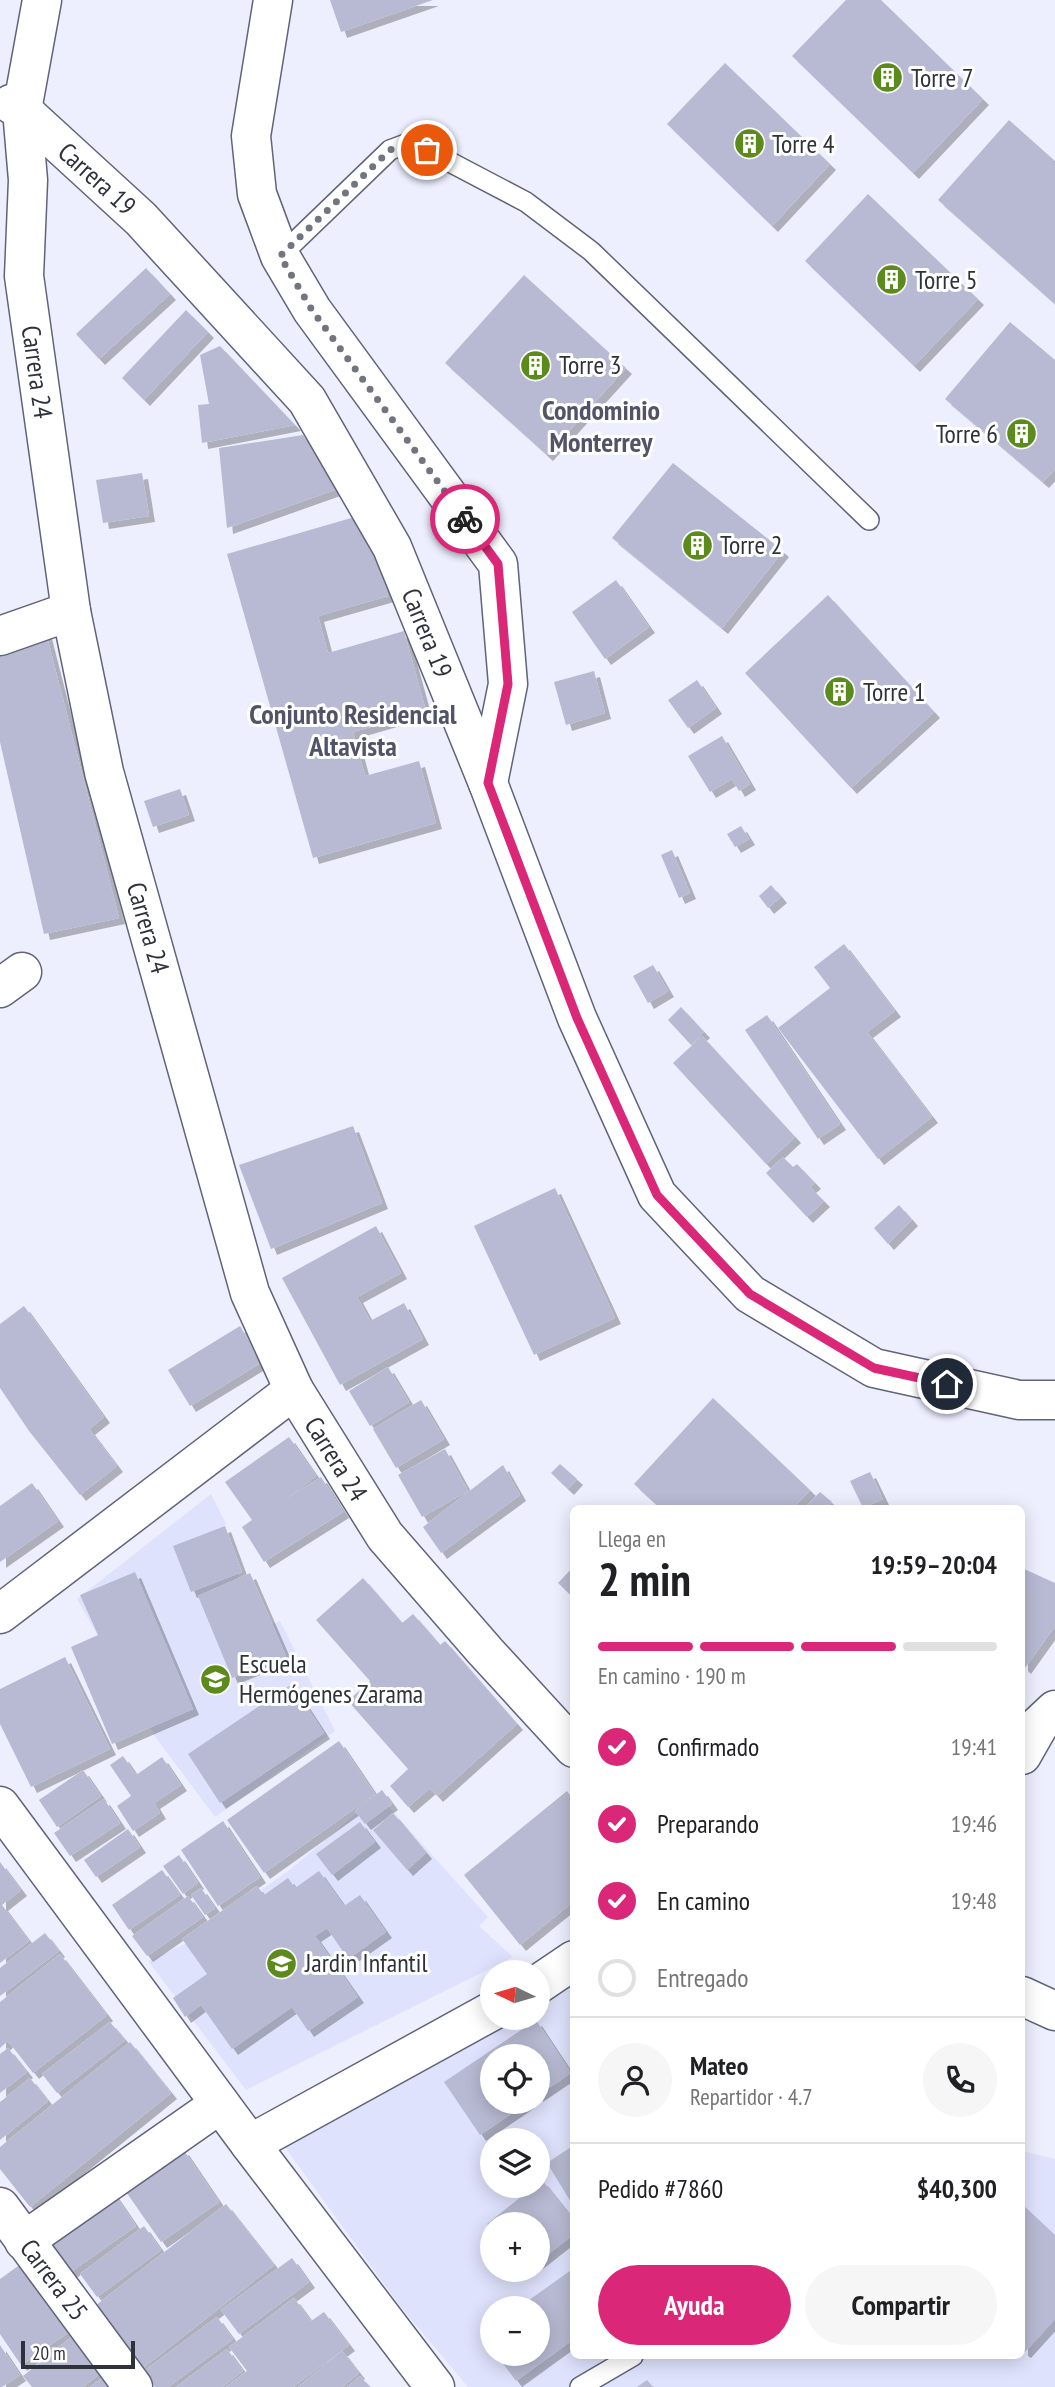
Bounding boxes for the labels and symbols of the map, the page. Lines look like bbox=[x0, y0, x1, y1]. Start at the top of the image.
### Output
building icon: Torre 7 bbox=[871, 61, 905, 95]
place label: Torre 7 bbox=[911, 61, 973, 94]
pin bbox=[397, 120, 457, 180]
building icon: Torre 4 bbox=[732, 127, 766, 161]
place label: Torre 4 bbox=[772, 127, 835, 160]
street label: Carrera 19 bbox=[52, 135, 143, 222]
building icon: Torre 5 bbox=[875, 263, 909, 297]
place label: Torre 5 bbox=[915, 263, 977, 296]
street label: Carrera 24 bbox=[15, 323, 60, 421]
building icon: Torre 3 bbox=[519, 348, 553, 382]
place label: Torre 3 bbox=[559, 348, 621, 381]
district label: Condominio Monterrey bbox=[542, 391, 660, 460]
place label: Torre 6 bbox=[936, 417, 998, 450]
building icon: Torre 6 bbox=[1004, 417, 1038, 451]
courier bbox=[430, 484, 500, 554]
building icon: Torre 2 bbox=[680, 528, 714, 562]
place label: Torre 2 bbox=[720, 528, 782, 561]
street label: Carrera 19 bbox=[395, 583, 460, 682]
building icon: Torre 1 bbox=[823, 675, 857, 709]
place label: Torre 1 bbox=[863, 675, 925, 708]
district label: Conjunto Residencial Altavista bbox=[249, 695, 457, 764]
street label: Carrera 24 bbox=[120, 878, 177, 978]
pin bbox=[917, 1354, 977, 1414]
street label: Carrera 24 bbox=[298, 1410, 375, 1507]
place label: Escuela Hermógenes Zarama bbox=[239, 1647, 423, 1710]
school or university icon: Escuela Hermógenes Zarama bbox=[199, 1662, 233, 1696]
school or university icon: Jardin Infantil bbox=[265, 1946, 299, 1980]
place label: Jardin Infantil bbox=[304, 1946, 427, 1979]
north arrow bbox=[480, 1960, 550, 2030]
street label: Carrera 25 bbox=[13, 2232, 96, 2327]
scale bar bbox=[21, 2338, 135, 2370]

